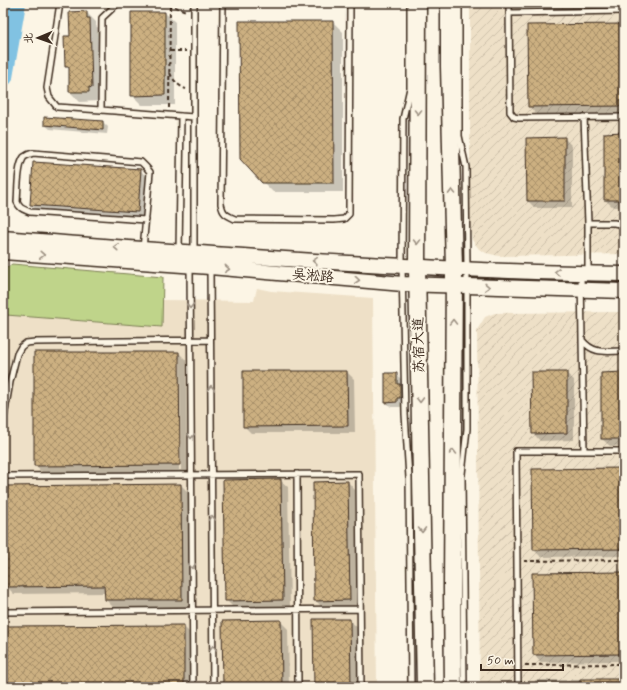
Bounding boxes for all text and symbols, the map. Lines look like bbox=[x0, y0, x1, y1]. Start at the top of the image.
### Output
north arrow bbox=[18, 18, 58, 58]
text: 北 bbox=[22, 33, 36, 44]
one-way arrow bbox=[414, 109, 422, 115]
one-way arrow bbox=[448, 189, 456, 195]
one-way arrow bbox=[413, 239, 421, 245]
one-way arrow bbox=[113, 243, 119, 252]
one-way arrow bbox=[39, 250, 45, 259]
one-way arrow bbox=[312, 256, 318, 265]
one-way arrow bbox=[224, 264, 230, 273]
street label: 吴淞路 bbox=[291, 265, 335, 287]
one-way arrow bbox=[554, 268, 560, 277]
one-way arrow bbox=[354, 276, 360, 285]
one-way arrow bbox=[484, 282, 490, 291]
one-way arrow bbox=[186, 303, 194, 309]
street label: 苏宿大道 bbox=[410, 317, 428, 373]
one-way arrow bbox=[449, 319, 457, 325]
one-way arrow bbox=[207, 385, 215, 391]
one-way arrow bbox=[415, 397, 424, 403]
one-way arrow bbox=[187, 433, 195, 439]
one-way arrow bbox=[449, 449, 457, 455]
one-way arrow bbox=[208, 515, 216, 521]
one-way arrow bbox=[418, 527, 426, 533]
one-way arrow bbox=[188, 563, 196, 569]
one-way arrow bbox=[209, 645, 217, 651]
scale bar bbox=[481, 646, 563, 672]
text: 50 m bbox=[487, 653, 514, 669]

